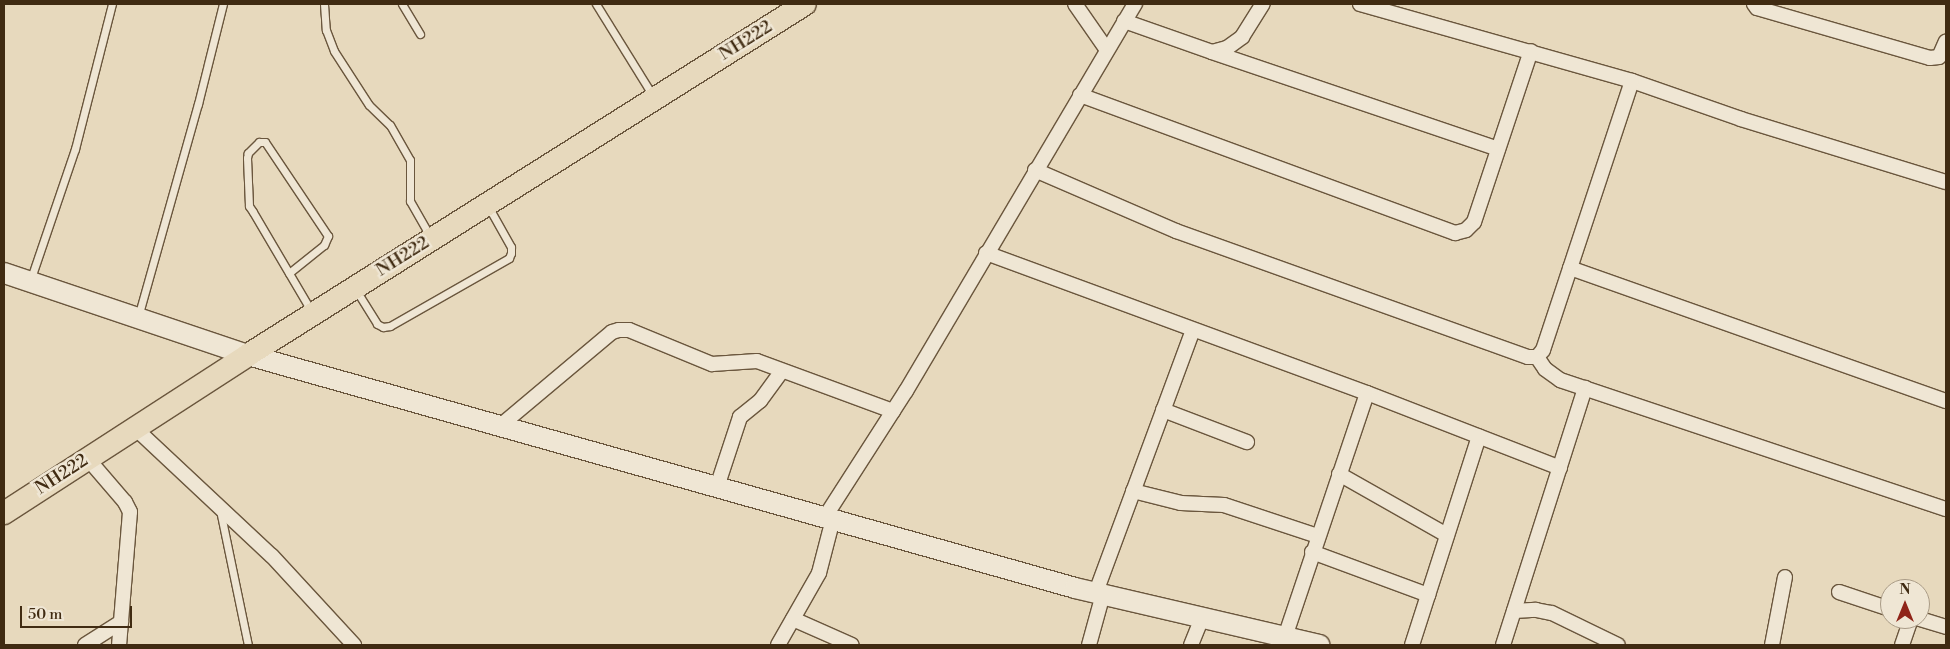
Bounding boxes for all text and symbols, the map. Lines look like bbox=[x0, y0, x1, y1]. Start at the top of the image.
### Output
street label: NH222 bbox=[715, 16, 777, 66]
street label: NH222 bbox=[372, 232, 434, 282]
street label: NH222 bbox=[32, 450, 92, 500]
north arrow bbox=[1880, 579, 1930, 629]
text: N bbox=[1899, 581, 1911, 599]
scale bar bbox=[22, 596, 135, 628]
text: 50 m bbox=[28, 605, 62, 624]

